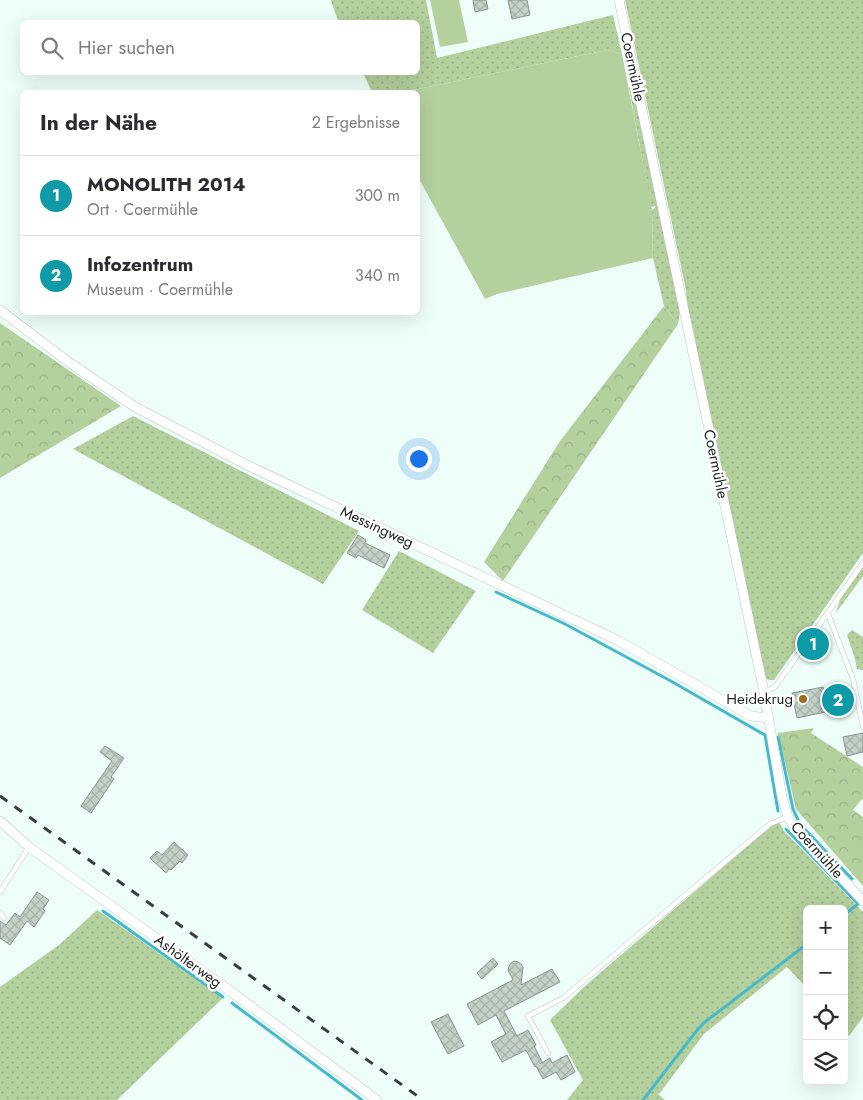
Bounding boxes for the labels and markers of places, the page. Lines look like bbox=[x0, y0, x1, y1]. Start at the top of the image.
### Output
pin: 1 bbox=[797, 625, 829, 663]
pin: 2 bbox=[822, 681, 854, 719]
place label: Heidekrug bbox=[726, 688, 793, 710]
marker: Heidekrug bbox=[797, 693, 809, 705]

